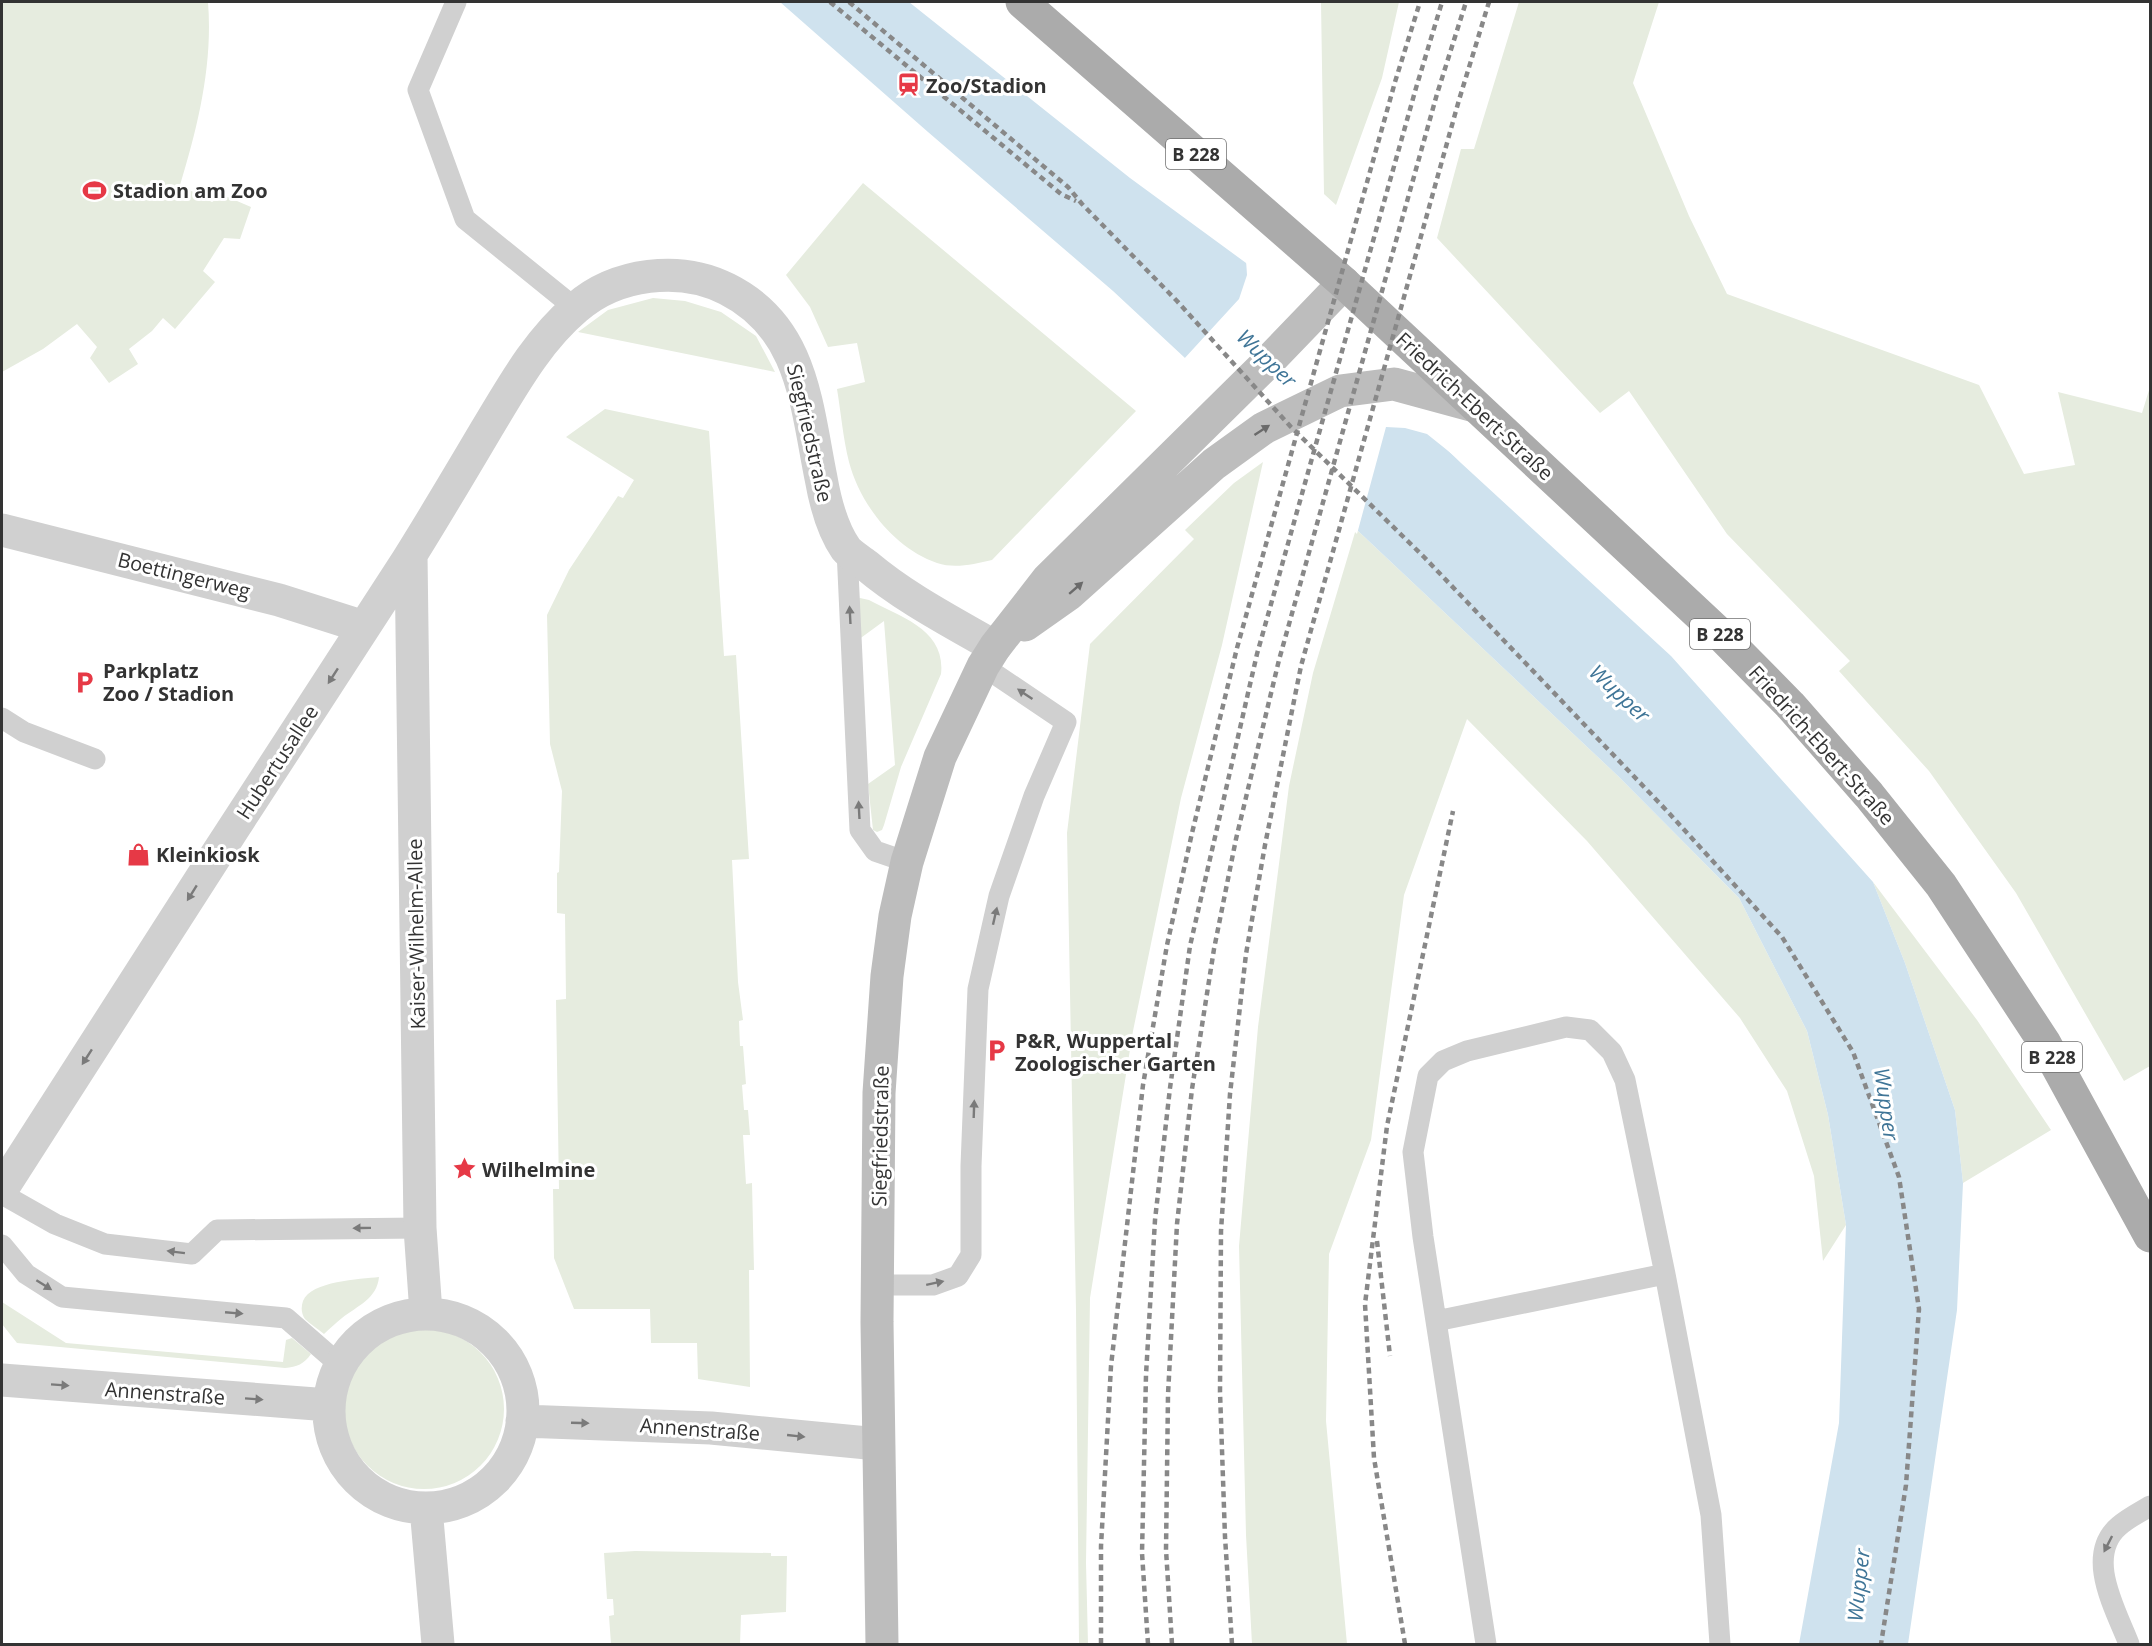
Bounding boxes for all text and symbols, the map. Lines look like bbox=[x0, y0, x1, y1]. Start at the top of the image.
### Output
station icon: Zoo/Stadion bbox=[895, 72, 921, 98]
place label: Zoo/Stadion bbox=[926, 72, 1047, 99]
road number: B 228 bbox=[1166, 139, 1226, 169]
sports icon: Stadion am Zoo bbox=[82, 177, 108, 203]
place label: Stadion am Zoo bbox=[113, 177, 268, 204]
water label: Wupper bbox=[1231, 323, 1303, 394]
street label: Friedrich-Ebert-Straße bbox=[1390, 326, 1560, 486]
street label: Siegfriedstraße bbox=[781, 361, 839, 505]
one-way arrow bbox=[1254, 425, 1270, 436]
street label: Boettingerweg bbox=[115, 545, 253, 605]
one-way arrow bbox=[1068, 581, 1083, 595]
one-way arrow bbox=[845, 606, 854, 625]
road number: B 228 bbox=[1690, 619, 1750, 649]
place label: Parkplatz Zoo / Stadion bbox=[103, 657, 234, 707]
water label: Wupper bbox=[1584, 658, 1657, 729]
street label: Friedrich-Ebert-Straße bbox=[1743, 659, 1901, 831]
one-way arrow bbox=[327, 668, 338, 685]
parking icon: Parkplatz Zoo / Stadion bbox=[72, 669, 98, 695]
one-way arrow bbox=[1017, 688, 1033, 700]
street label: Hubertusallee bbox=[230, 700, 324, 824]
one-way arrow bbox=[854, 801, 863, 820]
street label: Kaiser-Wilhelm-Allee bbox=[401, 838, 431, 1030]
shop icon: Kleinkiosk bbox=[125, 841, 151, 867]
place label: Kleinkiosk bbox=[156, 841, 260, 868]
one-way arrow bbox=[187, 885, 198, 901]
one-way arrow bbox=[990, 906, 1000, 925]
place label: P&R, Wuppertal Zoologischer Garten bbox=[1015, 1027, 1216, 1077]
parking icon: P&R, Wuppertal Zoologischer Garten bbox=[984, 1038, 1010, 1064]
road number: B 228 bbox=[2022, 1042, 2082, 1072]
one-way arrow bbox=[82, 1049, 93, 1065]
street label: Siegfriedstraße bbox=[865, 1065, 895, 1207]
water label: Wupper bbox=[1868, 1066, 1906, 1143]
one-way arrow bbox=[969, 1099, 978, 1118]
place icon: Wilhelmine bbox=[451, 1156, 477, 1182]
place label: Wilhelmine bbox=[482, 1156, 595, 1183]
one-way arrow bbox=[352, 1223, 371, 1233]
one-way arrow bbox=[167, 1247, 186, 1257]
one-way arrow bbox=[926, 1277, 944, 1287]
one-way arrow bbox=[35, 1279, 51, 1291]
one-way arrow bbox=[225, 1308, 244, 1318]
street label: Annenstraße bbox=[104, 1375, 226, 1411]
one-way arrow bbox=[50, 1380, 69, 1389]
one-way arrow bbox=[245, 1395, 264, 1404]
street label: Annenstraße bbox=[639, 1411, 761, 1447]
one-way arrow bbox=[571, 1418, 590, 1428]
one-way arrow bbox=[786, 1431, 805, 1441]
one-way arrow bbox=[2103, 1535, 2113, 1552]
water label: Wupper bbox=[1840, 1547, 1876, 1623]

